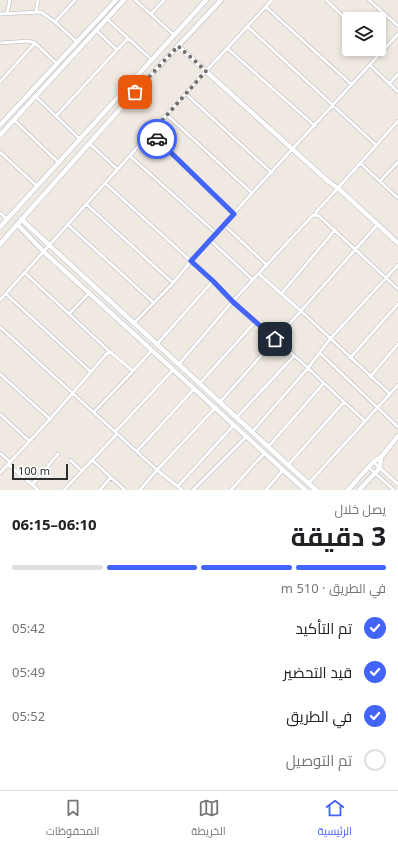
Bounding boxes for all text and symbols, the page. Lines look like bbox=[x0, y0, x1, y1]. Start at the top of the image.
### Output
map controls bbox=[342, 12, 386, 56]
button: layers bbox=[342, 12, 386, 56]
pin bbox=[118, 75, 152, 109]
icon: bag bbox=[124, 81, 146, 103]
courier bbox=[137, 119, 177, 159]
icon: car bbox=[146, 128, 168, 150]
pin bbox=[258, 322, 292, 356]
icon: home bbox=[264, 328, 286, 350]
scale bar bbox=[12, 462, 68, 481]
text: 100 m bbox=[18, 463, 50, 478]
text: يصل خلال bbox=[334, 500, 386, 518]
text: 06:10–06:15 bbox=[12, 514, 97, 534]
text: 3 دقيقة bbox=[291, 518, 386, 554]
text: في الطريق · 510 m bbox=[281, 579, 386, 597]
icon: check bbox=[364, 617, 386, 639]
text: تم التأكيد bbox=[295, 618, 352, 638]
text: 05:42 bbox=[12, 619, 45, 637]
icon: check bbox=[364, 661, 386, 683]
text: قيد التحضير bbox=[283, 662, 352, 682]
text: 05:49 bbox=[12, 663, 45, 681]
icon: check bbox=[364, 705, 386, 727]
text: في الطريق bbox=[286, 706, 352, 726]
text: 05:52 bbox=[12, 707, 45, 725]
text: تم التوصيل bbox=[286, 750, 352, 770]
tab: المحفوظات bbox=[46, 797, 100, 841]
tab: الخريطة bbox=[191, 797, 226, 841]
tab: الرئيسية bbox=[318, 797, 352, 841]

